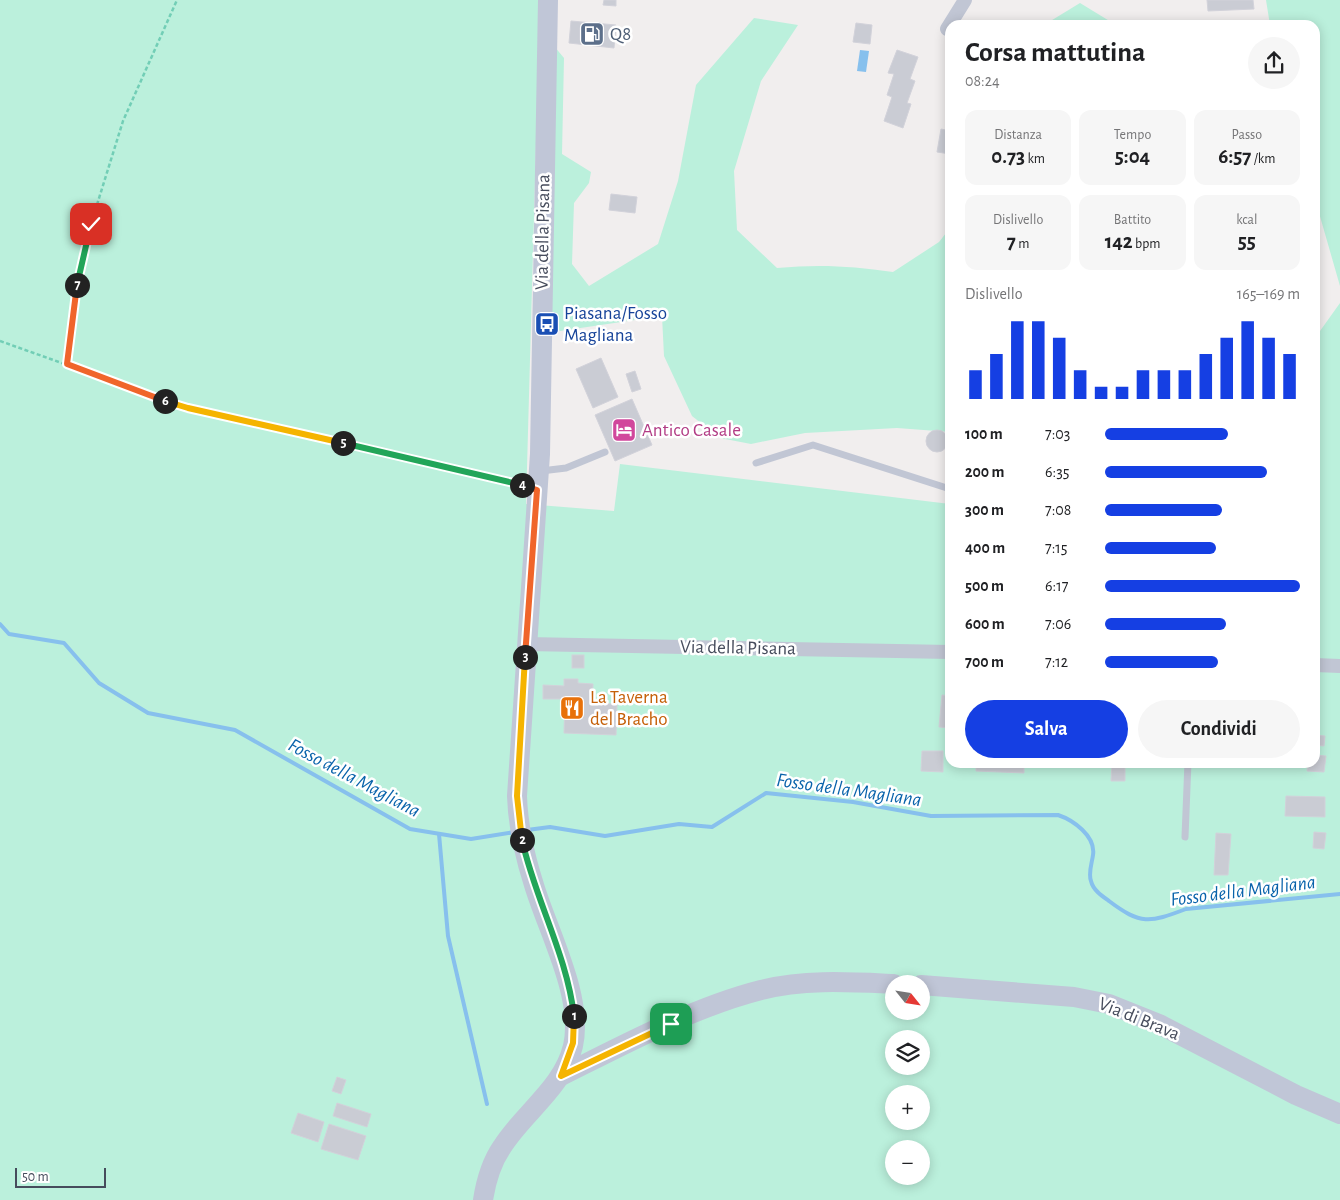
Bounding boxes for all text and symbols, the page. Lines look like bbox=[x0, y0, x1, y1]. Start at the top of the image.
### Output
fuel station icon: Q8 bbox=[579, 21, 605, 47]
place label: Q8 bbox=[610, 25, 631, 44]
button: share bbox=[1248, 37, 1300, 89]
text: Corsa mattutina bbox=[965, 39, 1146, 67]
text: 08:24 bbox=[965, 73, 1000, 89]
text: Distanza bbox=[994, 128, 1042, 142]
text: Tempo bbox=[1114, 128, 1151, 142]
text: Passo bbox=[1232, 128, 1262, 142]
text: 0.73 bbox=[991, 146, 1025, 167]
text: 5:04 bbox=[1115, 146, 1150, 167]
text: 6:57 bbox=[1218, 146, 1251, 167]
text: km bbox=[1025, 152, 1045, 166]
text: /km bbox=[1251, 152, 1275, 166]
street label: Via della Pisana bbox=[532, 174, 554, 290]
pin bbox=[70, 203, 112, 245]
icon: check bbox=[77, 210, 105, 238]
text: Dislivello bbox=[993, 213, 1043, 227]
text: Battito bbox=[1114, 213, 1151, 227]
text: kcal bbox=[1236, 213, 1258, 227]
text: 7 bbox=[1007, 231, 1016, 252]
text: 142 bbox=[1105, 231, 1133, 252]
text: 55 bbox=[1238, 231, 1256, 252]
text: m bbox=[1016, 237, 1029, 251]
text: bpm bbox=[1133, 237, 1160, 251]
pin: 7 bbox=[64, 272, 90, 298]
text: 7 bbox=[74, 278, 81, 292]
text: Dislivello bbox=[965, 286, 1023, 302]
text: 165–169 m bbox=[1237, 286, 1300, 302]
place label: Piasana/Fosso Magliana bbox=[564, 304, 667, 345]
bus stop icon: Piasana/Fosso Magliana bbox=[534, 311, 560, 337]
pin: 6 bbox=[152, 388, 178, 414]
text: 6 bbox=[162, 394, 169, 408]
hotel icon: Antico Casale bbox=[611, 417, 637, 443]
place label: Antico Casale bbox=[642, 421, 741, 440]
text: 100 m bbox=[965, 426, 1003, 442]
text: 7:03 bbox=[1045, 426, 1070, 442]
pin: 5 bbox=[330, 430, 356, 456]
text: 5 bbox=[340, 436, 347, 450]
text: 200 m bbox=[965, 464, 1005, 480]
text: 6:35 bbox=[1045, 464, 1069, 480]
pin: 4 bbox=[510, 472, 534, 498]
text: 4 bbox=[519, 478, 526, 492]
text: 300 m bbox=[965, 502, 1004, 518]
text: 7:08 bbox=[1045, 502, 1071, 518]
text: 400 m bbox=[965, 540, 1005, 556]
text: 7:15 bbox=[1045, 540, 1068, 556]
text: 500 m bbox=[965, 578, 1004, 594]
text: 6:17 bbox=[1045, 578, 1068, 594]
text: 600 m bbox=[965, 616, 1005, 632]
text: 7:06 bbox=[1045, 616, 1071, 632]
street label: Via della Pisana bbox=[680, 637, 796, 659]
pin: 3 bbox=[512, 644, 538, 670]
text: 3 bbox=[522, 650, 529, 664]
text: 700 m bbox=[965, 654, 1004, 670]
text: 7:12 bbox=[1045, 654, 1068, 670]
place label: La Taverna del Bracho bbox=[590, 688, 668, 729]
restaurant icon: La Taverna del Bracho bbox=[559, 695, 585, 721]
button: Salva bbox=[965, 700, 1128, 758]
button: Condividi bbox=[1138, 700, 1300, 758]
water label: Fosso della Magliana bbox=[285, 735, 423, 821]
water label: Fosso della Magliana bbox=[775, 770, 923, 810]
pin: 2 bbox=[510, 828, 534, 852]
text: 2 bbox=[519, 833, 526, 847]
water label: Fosso della Magliana bbox=[1169, 872, 1317, 910]
north arrow bbox=[885, 975, 930, 1020]
map controls bbox=[885, 975, 930, 1185]
street label: Via di Brava bbox=[1096, 994, 1183, 1044]
pin bbox=[650, 1003, 692, 1045]
pin: 1 bbox=[562, 1004, 586, 1028]
text: 1 bbox=[572, 1009, 577, 1023]
icon: arrive bbox=[657, 1010, 685, 1038]
button: layers bbox=[885, 1030, 930, 1075]
button: + bbox=[885, 1085, 930, 1130]
button: − bbox=[885, 1140, 930, 1185]
scale bar bbox=[15, 1165, 106, 1188]
text: 50 m bbox=[22, 1170, 49, 1184]

